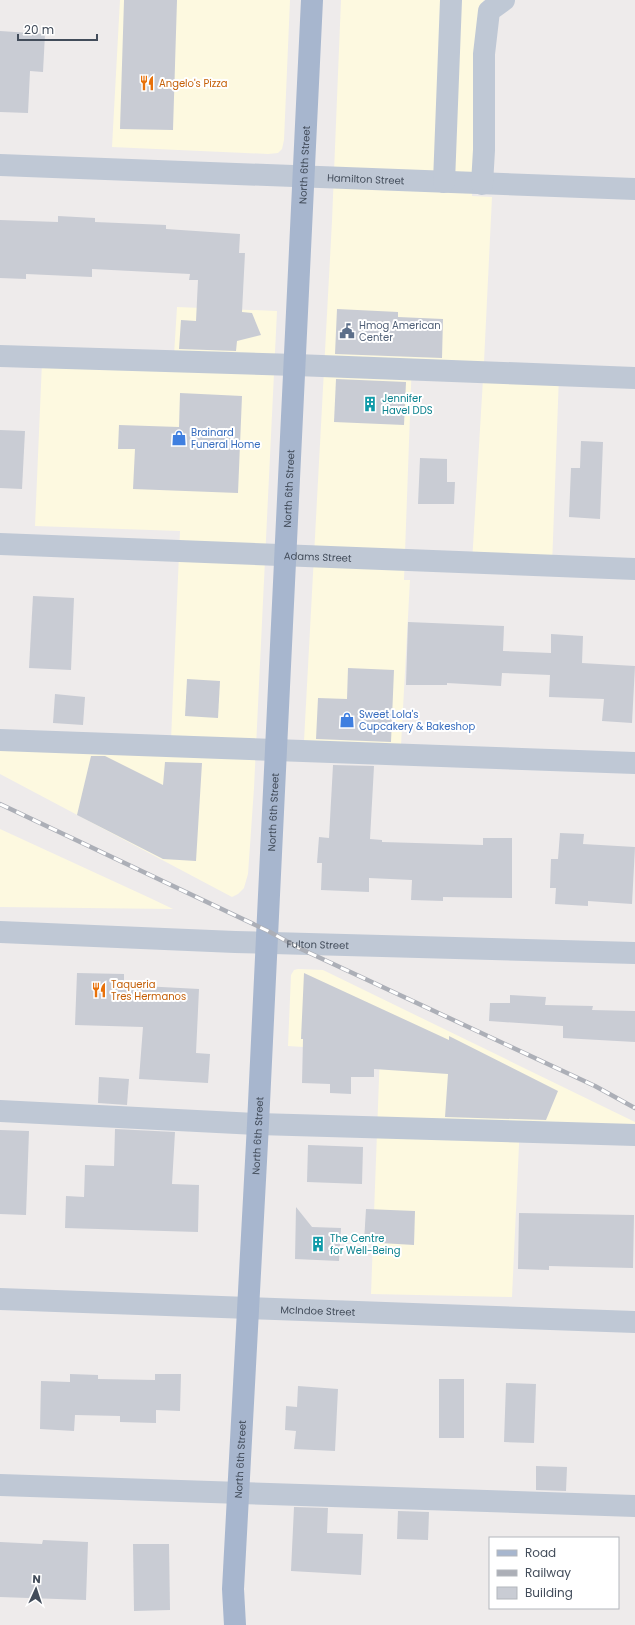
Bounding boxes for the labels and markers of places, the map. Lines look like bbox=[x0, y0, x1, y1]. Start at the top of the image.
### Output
restaurant icon: Angelo's Pizza bbox=[138, 74, 156, 92]
place label: Angelo's Pizza bbox=[159, 76, 228, 91]
place label: Hmog American Center bbox=[359, 318, 441, 345]
public building icon: Hmog American Center bbox=[338, 322, 356, 340]
place label: Jennifer Havel DDS bbox=[382, 391, 433, 418]
building icon: Jennifer Havel DDS bbox=[361, 395, 379, 413]
place label: Brainard Funeral Home bbox=[191, 425, 260, 452]
shop icon: Brainard Funeral Home bbox=[170, 429, 188, 447]
place label: Sweet Lola's Cupcakery & Bakeshop bbox=[359, 707, 475, 734]
shop icon: Sweet Lola's Cupcakery & Bakeshop bbox=[338, 711, 356, 729]
place label: Taqueria Tres Hermanos bbox=[111, 977, 186, 1004]
restaurant icon: Taqueria Tres Hermanos bbox=[90, 981, 108, 999]
place label: The Centre for Well-Being bbox=[330, 1231, 400, 1258]
building icon: The Centre for Well-Being bbox=[309, 1235, 327, 1253]

